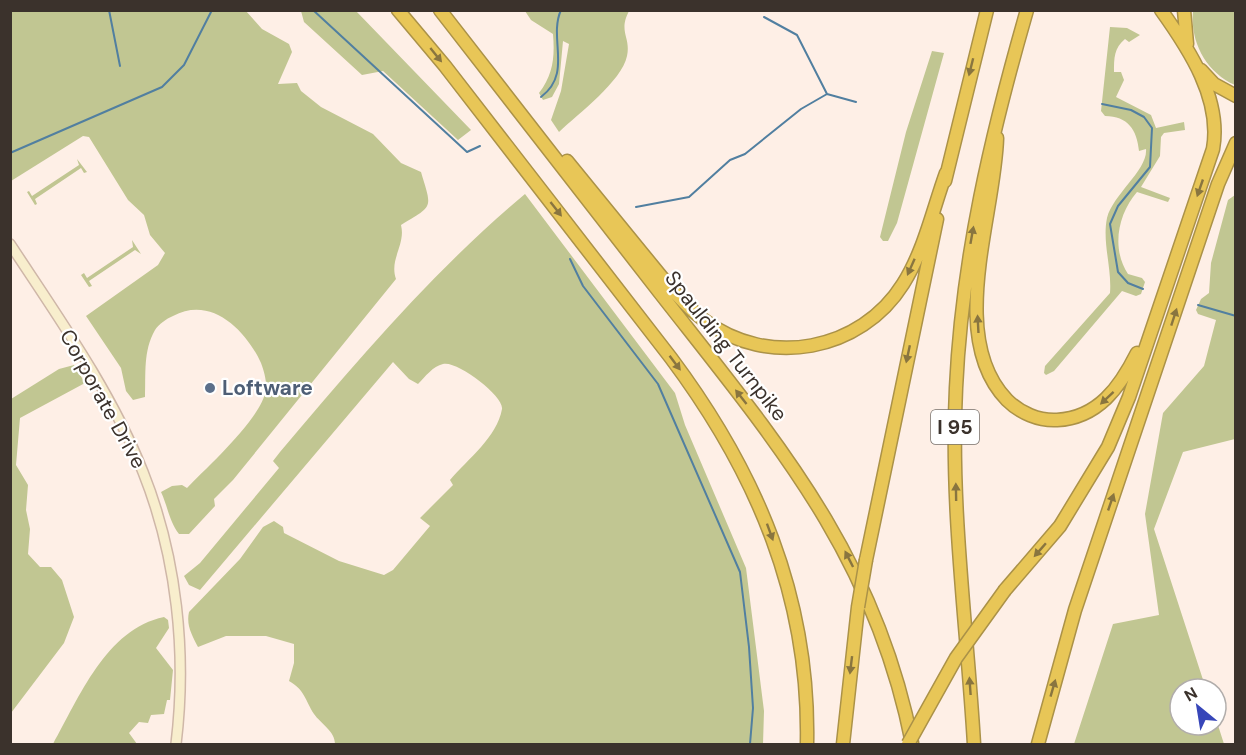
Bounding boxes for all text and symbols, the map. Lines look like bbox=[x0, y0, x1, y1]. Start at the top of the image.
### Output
one-way arrow bbox=[429, 47, 442, 63]
one-way arrow bbox=[966, 58, 976, 76]
one-way arrow bbox=[1195, 179, 1205, 197]
one-way arrow bbox=[549, 201, 562, 217]
one-way arrow bbox=[968, 225, 977, 244]
one-way arrow bbox=[906, 259, 916, 277]
street label: Spaulding Turnpike bbox=[658, 265, 794, 427]
one-way arrow bbox=[1170, 308, 1179, 326]
one-way arrow bbox=[973, 314, 982, 333]
street label: Corporate Drive bbox=[53, 324, 153, 474]
one-way arrow bbox=[903, 344, 912, 363]
one-way arrow bbox=[669, 355, 681, 371]
place label: Loftware bbox=[222, 374, 313, 402]
marker: Loftware bbox=[203, 381, 217, 395]
one-way arrow bbox=[735, 389, 747, 405]
one-way arrow bbox=[1100, 391, 1115, 404]
road number: I 95 bbox=[931, 410, 979, 444]
one-way arrow bbox=[951, 482, 960, 501]
one-way arrow bbox=[1107, 493, 1116, 511]
one-way arrow bbox=[766, 524, 776, 542]
one-way arrow bbox=[1033, 542, 1046, 558]
one-way arrow bbox=[844, 550, 854, 567]
one-way arrow bbox=[846, 656, 855, 675]
one-way arrow bbox=[966, 677, 975, 696]
north arrow bbox=[1168, 677, 1228, 737]
one-way arrow bbox=[1048, 679, 1058, 697]
text: N bbox=[1180, 682, 1201, 706]

